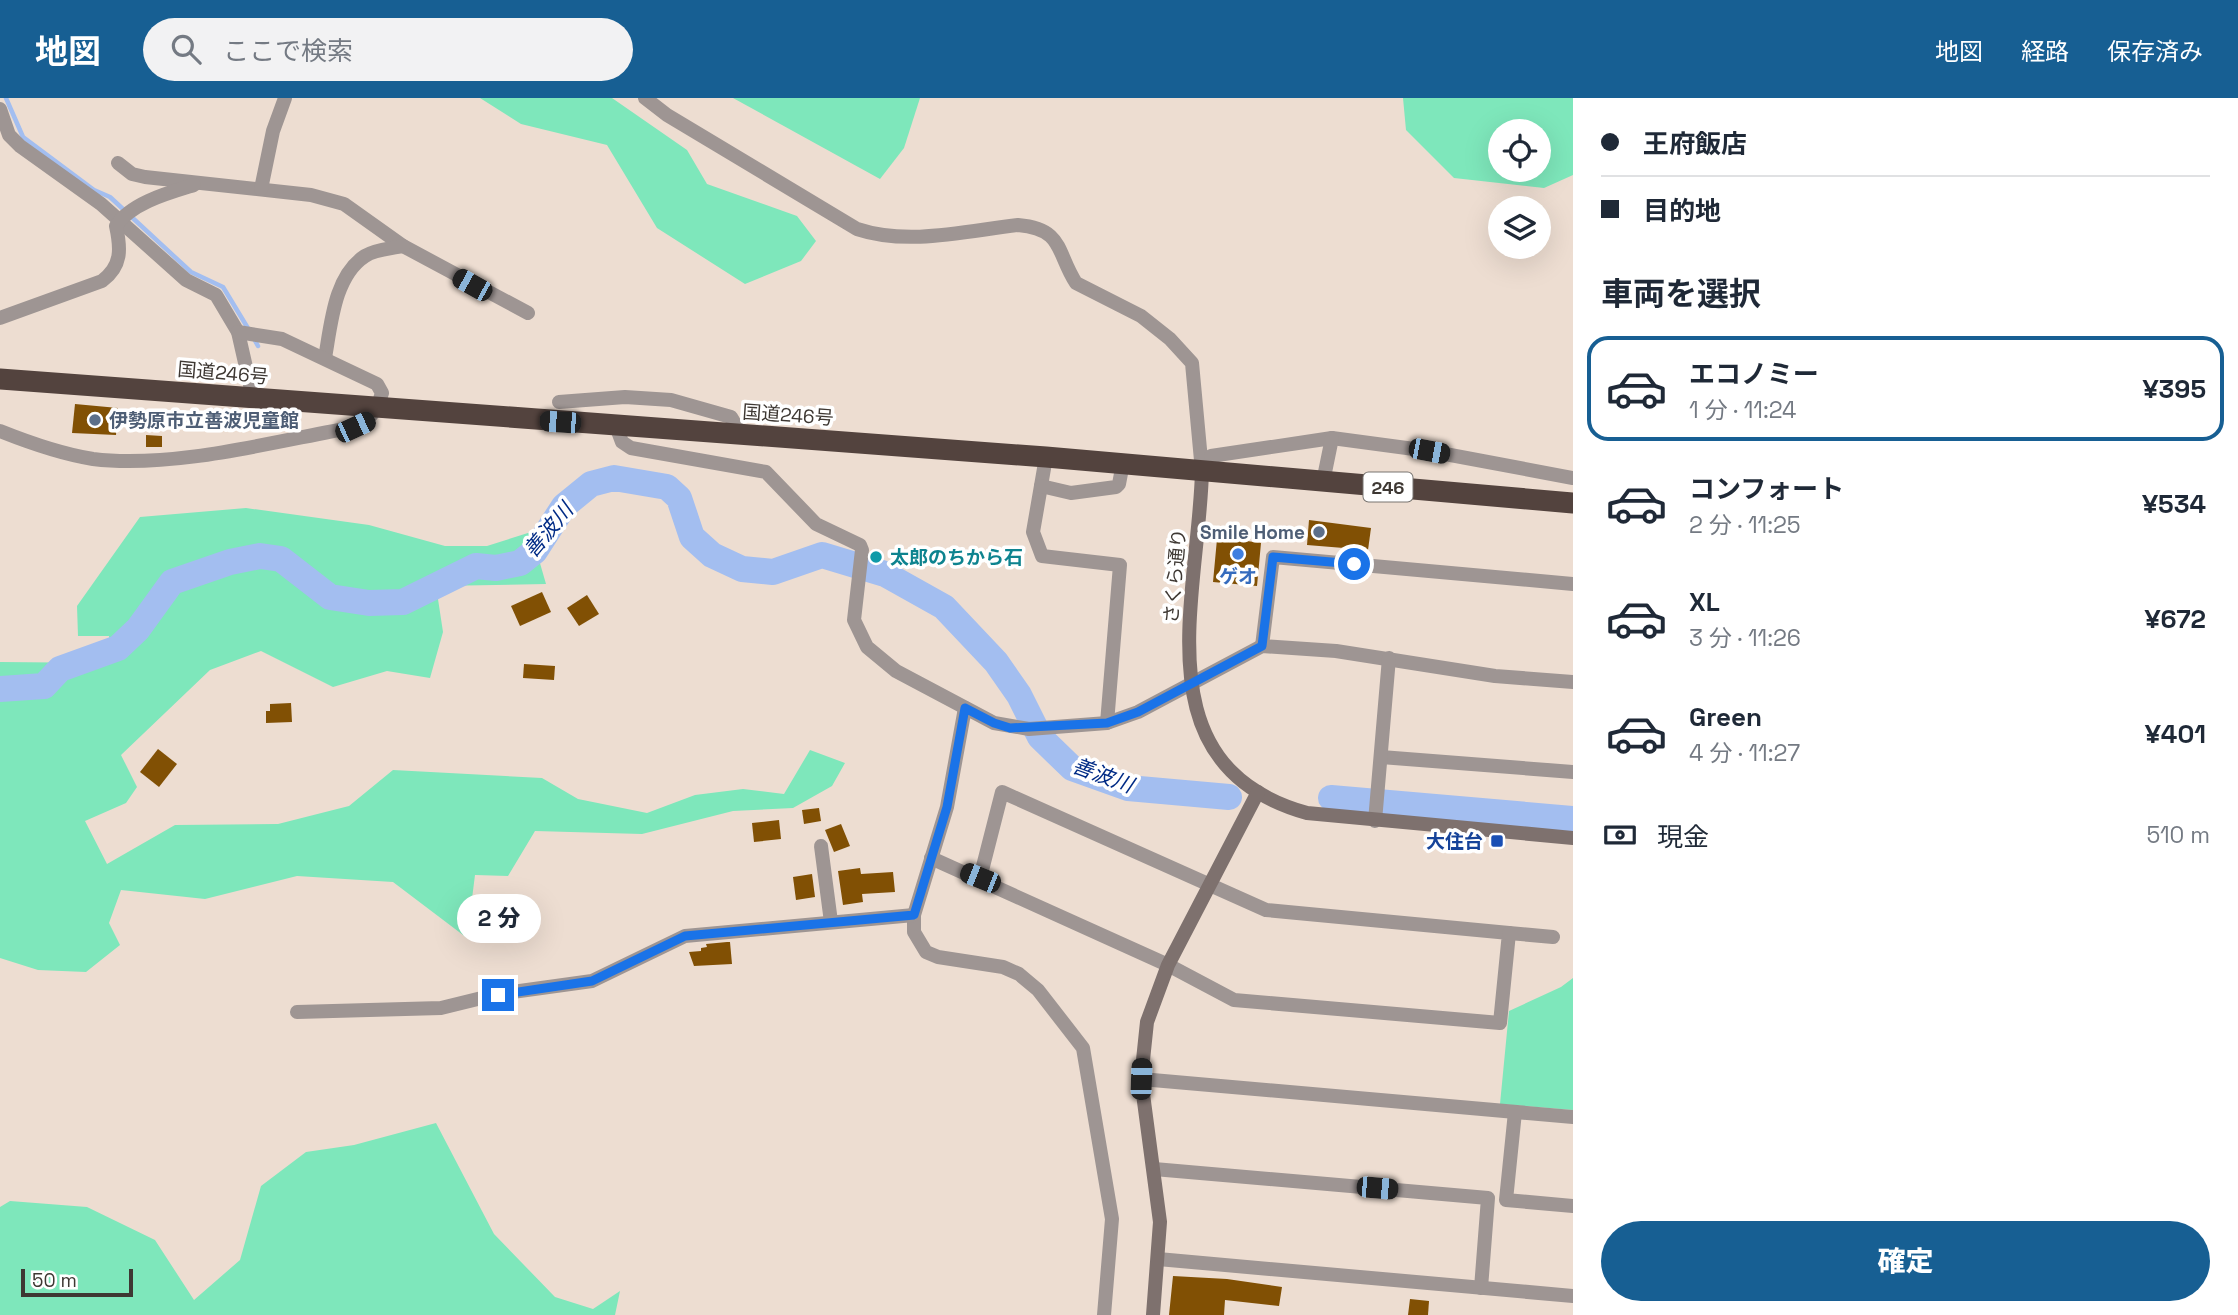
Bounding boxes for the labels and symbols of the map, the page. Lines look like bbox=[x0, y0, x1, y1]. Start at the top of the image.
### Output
car bbox=[449, 266, 496, 304]
street label: 国道246号 bbox=[176, 357, 270, 389]
street label: 国道246号 bbox=[742, 399, 834, 431]
place label: 伊勢原市立善波児童館 bbox=[109, 408, 299, 433]
car bbox=[332, 409, 379, 445]
car bbox=[539, 410, 582, 434]
marker: 伊勢原市立善波児童館 bbox=[87, 412, 103, 428]
car bbox=[1407, 437, 1452, 465]
road number: 246 bbox=[1364, 472, 1412, 502]
water label: 善波川 bbox=[517, 496, 580, 563]
place label: Smile Home bbox=[1200, 520, 1305, 545]
marker: Smile Home bbox=[1311, 524, 1327, 540]
street label: さくら通り bbox=[1158, 528, 1192, 624]
place label: 太郎のちから石 bbox=[890, 545, 1023, 570]
marker: ゲオ bbox=[1230, 546, 1246, 562]
route start bbox=[1338, 548, 1370, 580]
marker: 太郎のちから石 bbox=[868, 549, 884, 565]
place label: ゲオ bbox=[1219, 564, 1257, 589]
water label: 善波川 bbox=[1069, 752, 1139, 799]
place label: 大住台 bbox=[1426, 829, 1483, 854]
marker: 大住台 bbox=[1489, 833, 1505, 849]
car bbox=[957, 860, 1004, 896]
callout: 2 分 bbox=[456, 894, 540, 942]
route end bbox=[482, 979, 514, 1011]
car bbox=[1130, 1058, 1153, 1100]
car bbox=[1356, 1176, 1399, 1200]
scale bar bbox=[21, 1266, 133, 1298]

